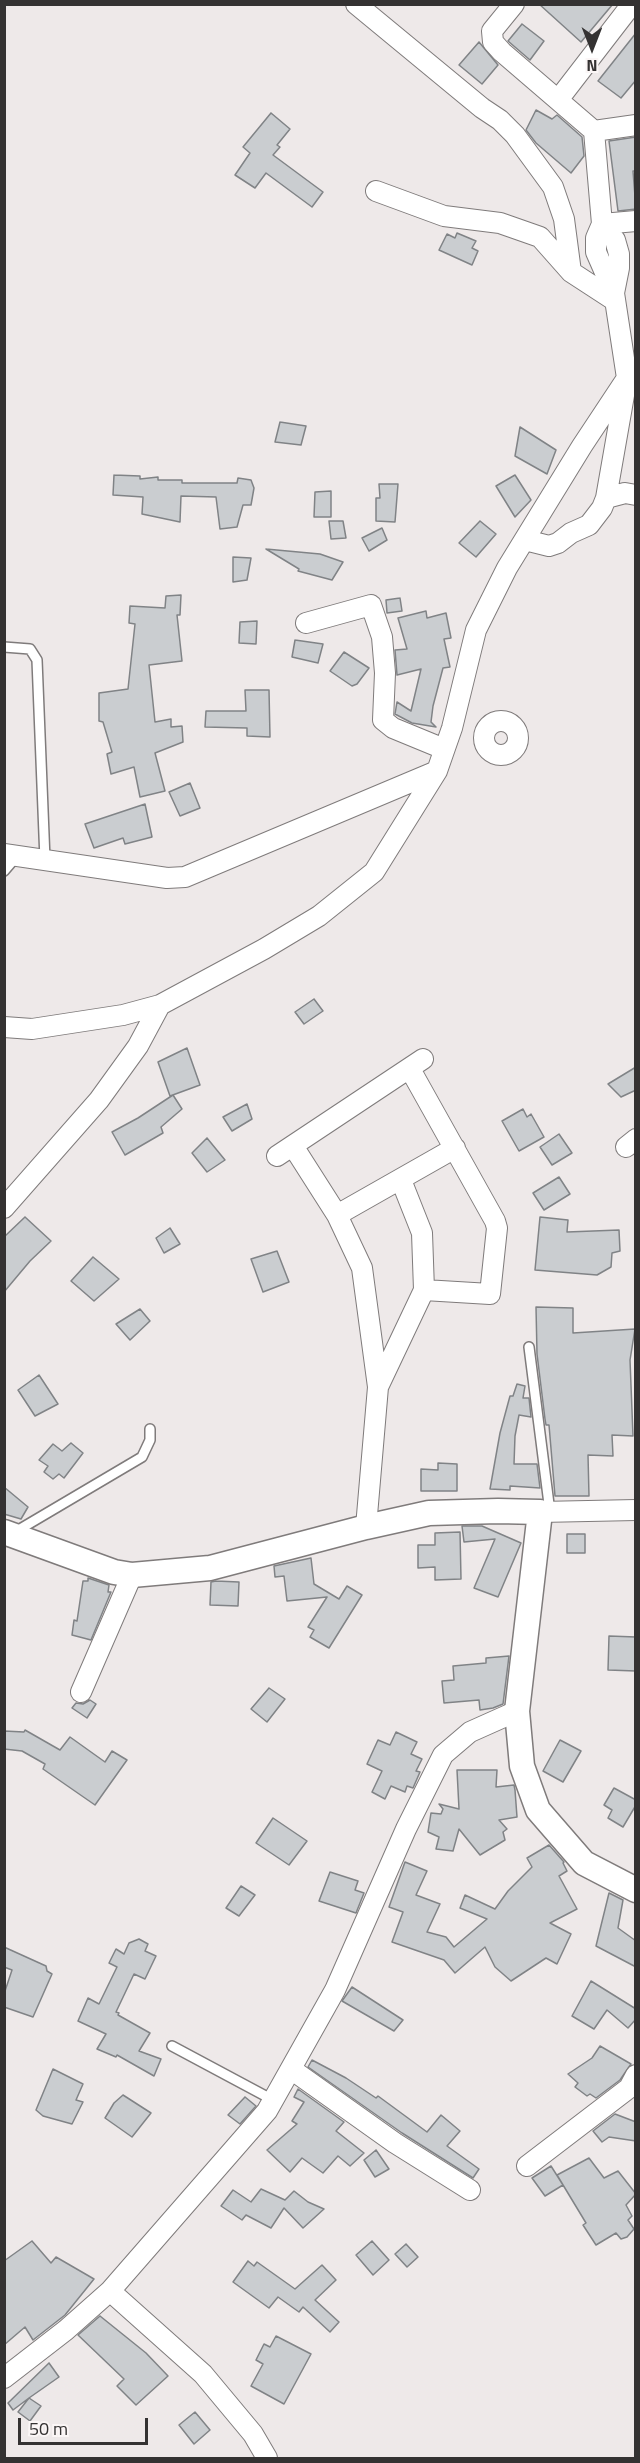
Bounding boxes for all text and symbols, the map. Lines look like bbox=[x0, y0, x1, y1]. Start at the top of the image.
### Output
north arrow bbox=[562, 18, 622, 78]
text: N bbox=[586, 54, 598, 78]
scale bar bbox=[21, 2406, 152, 2444]
text: 50 m bbox=[29, 2415, 68, 2442]

